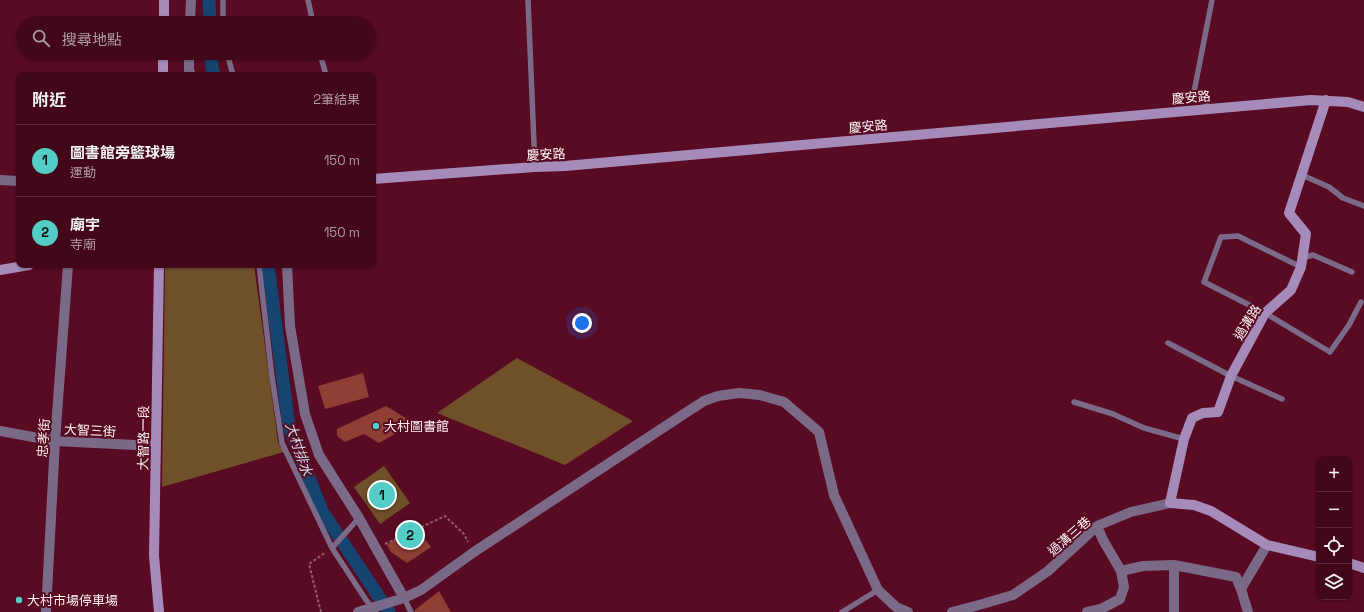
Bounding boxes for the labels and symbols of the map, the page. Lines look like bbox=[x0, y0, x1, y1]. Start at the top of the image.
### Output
street label: 慶安路 bbox=[1171, 87, 1211, 108]
street label: 慶安路 bbox=[848, 116, 888, 137]
street label: 慶安路 bbox=[526, 145, 566, 164]
street label: 過溝路 bbox=[1230, 301, 1265, 343]
your location bbox=[572, 313, 592, 333]
street label: 大智路一段 bbox=[134, 405, 153, 471]
street label: 忠孝街 bbox=[34, 418, 53, 458]
place label: 大村圖書館 bbox=[384, 418, 449, 435]
water label: 大村排水 bbox=[281, 420, 317, 479]
street label: 大智三街 bbox=[64, 421, 116, 440]
marker: 大村圖書館 bbox=[371, 421, 381, 431]
pin: 1 bbox=[369, 480, 395, 510]
street label: 過溝三巷 bbox=[1044, 513, 1095, 560]
pin: 2 bbox=[397, 520, 423, 550]
place label: 大村市場停車場 bbox=[27, 592, 118, 609]
marker: 大村市場停車場 bbox=[14, 595, 24, 605]

